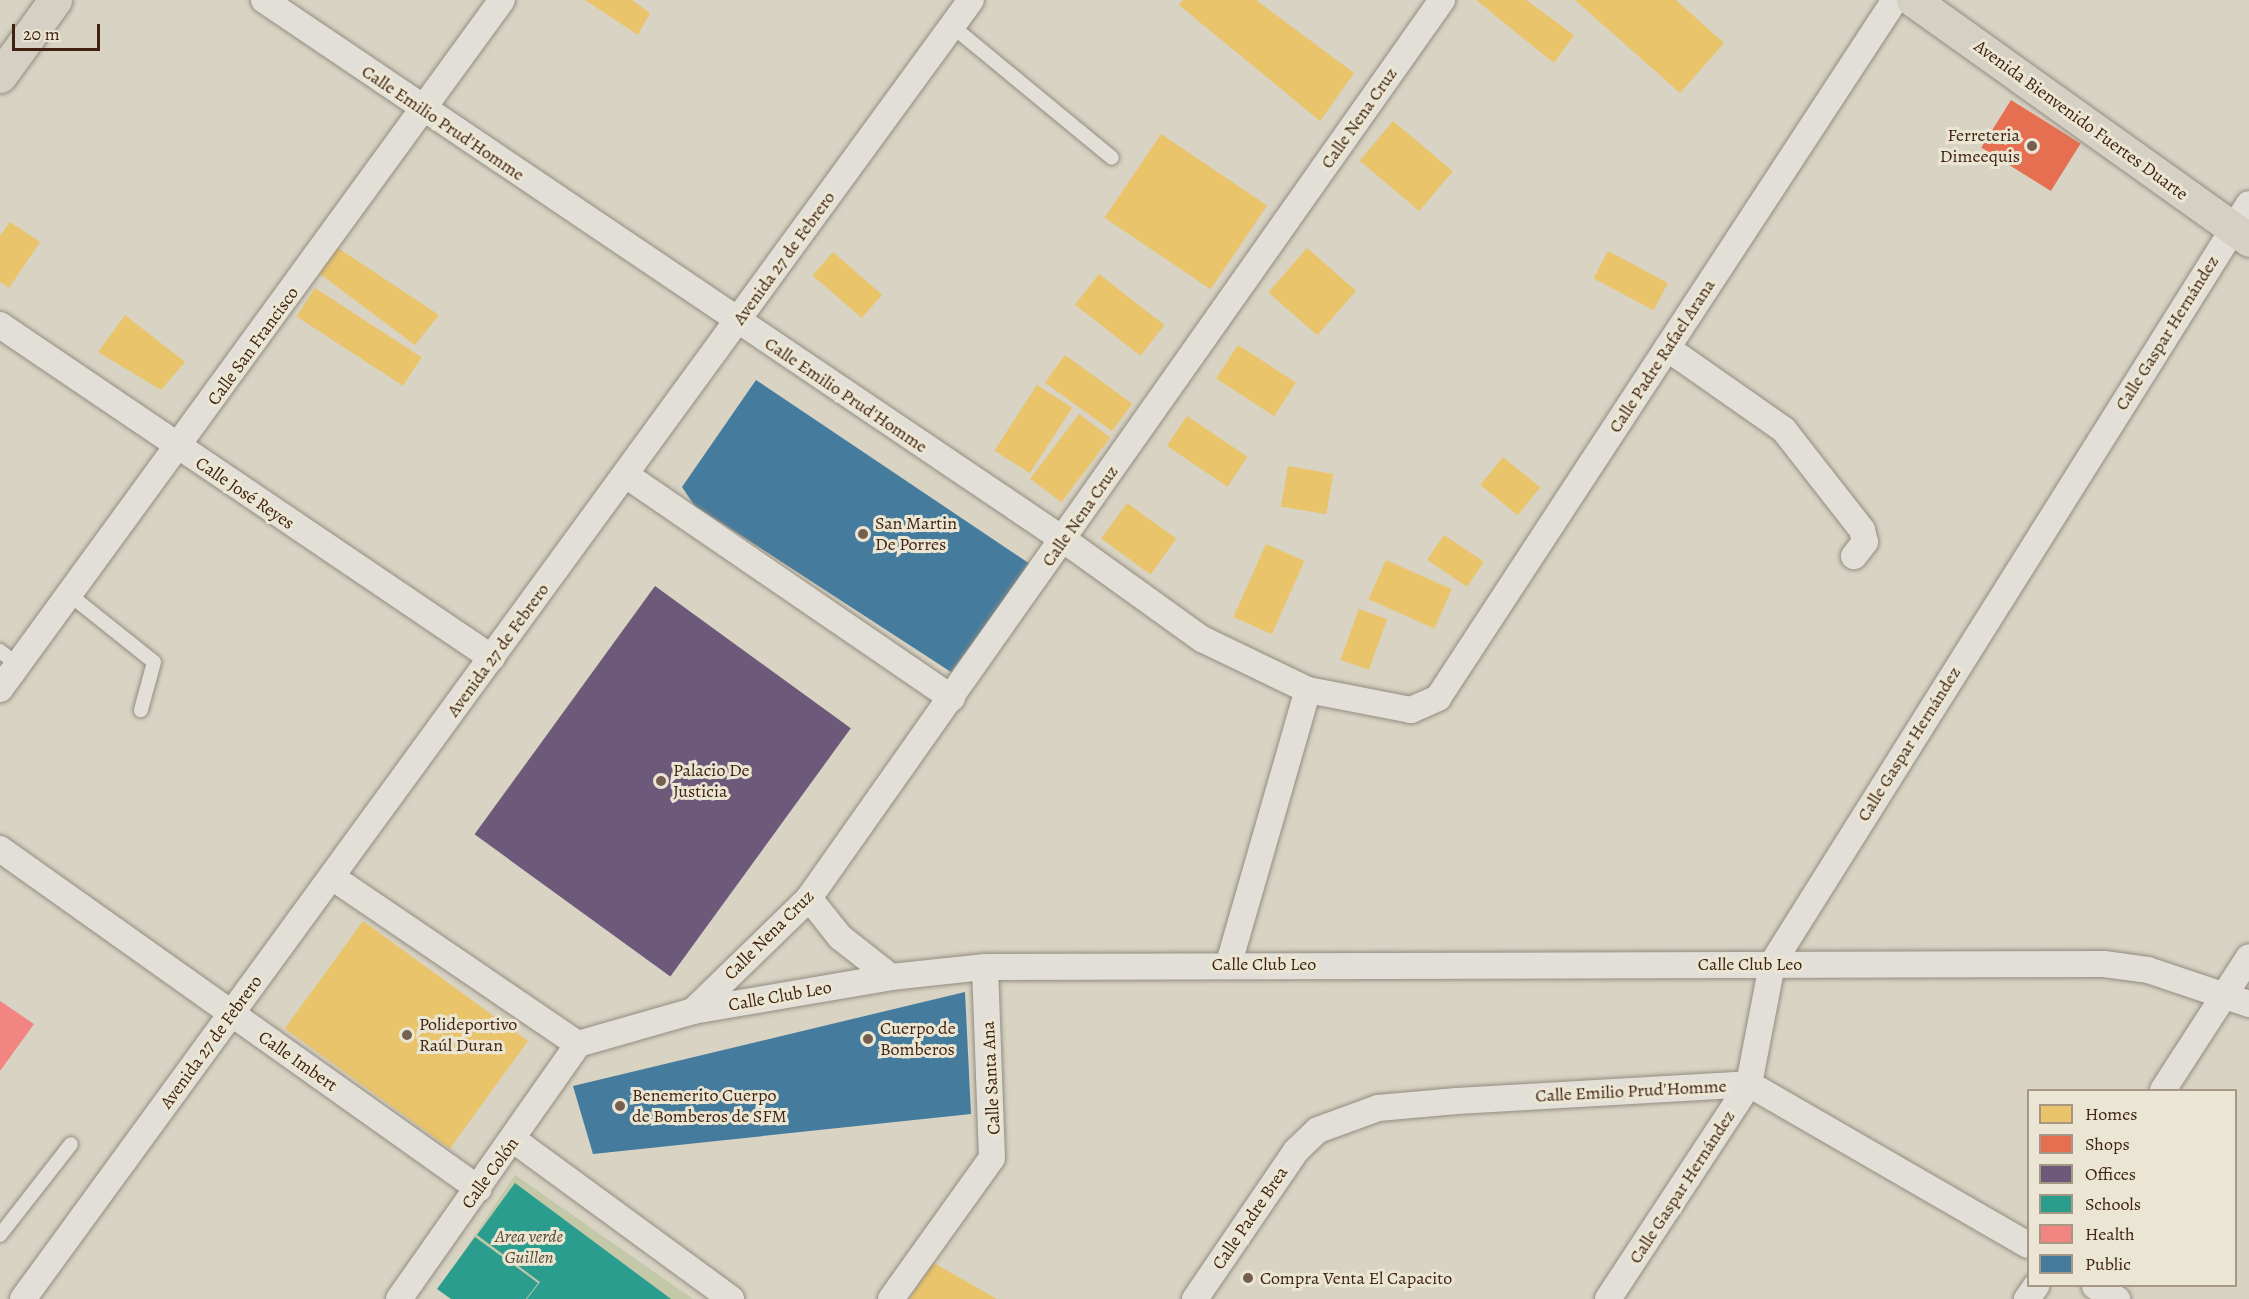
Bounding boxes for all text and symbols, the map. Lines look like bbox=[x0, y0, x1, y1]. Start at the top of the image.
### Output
scale bar bbox=[15, 12, 104, 50]
text: 20 m bbox=[23, 22, 60, 46]
street label: Avenida Bienvenido Fuertes Duarte bbox=[1970, 35, 2192, 205]
street label: Calle Emilio Prud'Homme bbox=[358, 60, 528, 186]
street label: Calle Nena Cruz bbox=[1316, 63, 1402, 173]
place label: Ferreteria Dimeequis bbox=[1940, 125, 2020, 168]
marker: Ferreteria Dimeequis bbox=[2025, 139, 2039, 153]
street label: Avenida 27 de Febrero bbox=[728, 187, 840, 329]
street label: Calle Gaspar Hernández bbox=[2111, 252, 2223, 414]
street label: Calle Padre Rafael Arana bbox=[1604, 275, 1720, 437]
street label: Calle San Francisco bbox=[203, 283, 303, 409]
street label: Calle Emilio Prud'Homme bbox=[761, 332, 931, 458]
street label: Calle José Reyes bbox=[191, 452, 299, 534]
street label: Calle Nena Cruz bbox=[1037, 461, 1123, 571]
place label: San Martin De Porres bbox=[875, 513, 957, 556]
marker: San Martin De Porres bbox=[856, 527, 870, 541]
street label: Avenida 27 de Febrero bbox=[442, 579, 554, 721]
street label: Calle Gaspar Hernández bbox=[1853, 663, 1965, 825]
place label: Palacio De Justicia bbox=[673, 760, 750, 802]
marker: Palacio De Justicia bbox=[654, 774, 668, 788]
street label: Calle Nena Cruz bbox=[720, 886, 818, 984]
street label: Calle Club Leo bbox=[1212, 953, 1316, 975]
street label: Calle Club Leo bbox=[1698, 953, 1802, 975]
street label: Avenida 27 de Febrero bbox=[155, 971, 267, 1113]
street label: Calle Club Leo bbox=[727, 976, 833, 1016]
place label: Polideportivo Raúl Duran bbox=[419, 1014, 517, 1056]
place label: Cuerpo de Bomberos bbox=[880, 1018, 956, 1060]
street label: Calle Santa Ana bbox=[977, 1021, 1005, 1135]
street label: Calle Imbert bbox=[254, 1026, 342, 1096]
marker: Polideportivo Raúl Duran bbox=[400, 1028, 414, 1042]
marker: Cuerpo de Bomberos bbox=[861, 1032, 875, 1046]
street label: Calle Emilio Prud'Homme bbox=[1535, 1075, 1727, 1107]
place label: Benemerito Cuerpo de Bomberos de SFM bbox=[632, 1085, 787, 1128]
legend bbox=[2027, 1089, 2237, 1287]
marker: Benemerito Cuerpo de Bomberos de SFM bbox=[613, 1099, 627, 1113]
text: Homes bbox=[2085, 1102, 2137, 1126]
street label: Calle Gaspar Hernández bbox=[1624, 1106, 1740, 1268]
text: Shops bbox=[2085, 1132, 2130, 1156]
street label: Calle Colón bbox=[457, 1133, 523, 1213]
street label: Calle Padre Brea bbox=[1208, 1162, 1292, 1274]
text: Offices bbox=[2085, 1162, 2136, 1186]
text: Schools bbox=[2085, 1192, 2141, 1216]
text: Health bbox=[2085, 1222, 2135, 1246]
park label: Area verde Guillen bbox=[495, 1226, 563, 1268]
text: Public bbox=[2085, 1252, 2131, 1276]
place label: Compra Venta El Capacito bbox=[1260, 1267, 1452, 1289]
marker: Compra Venta El Capacito bbox=[1241, 1271, 1255, 1285]

